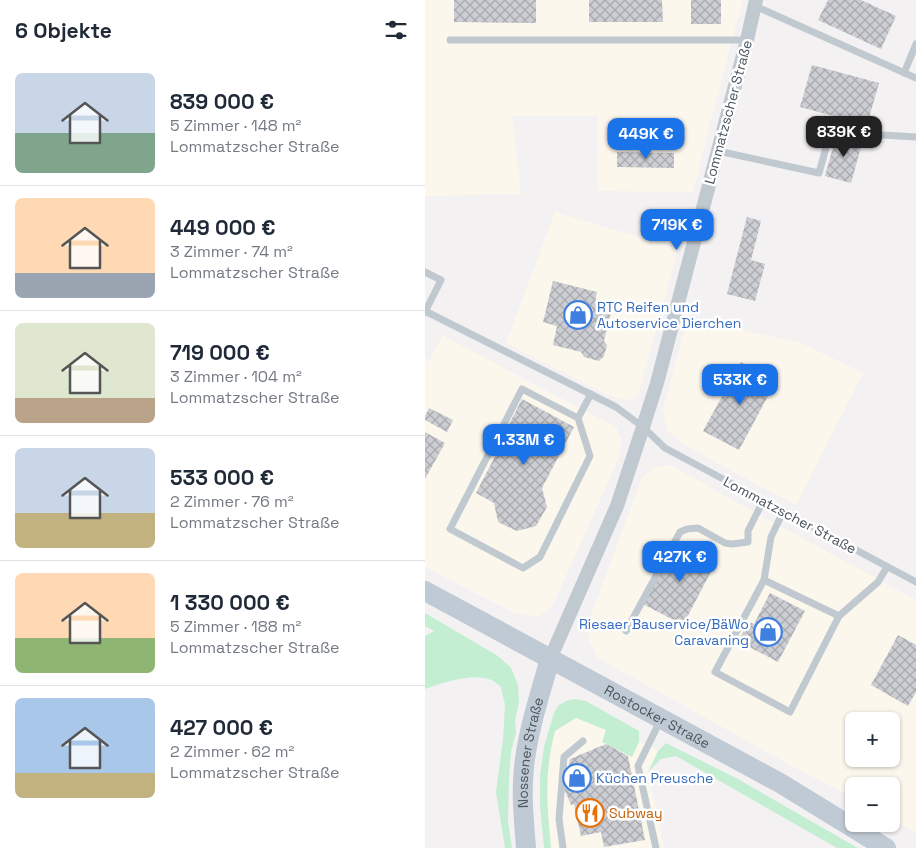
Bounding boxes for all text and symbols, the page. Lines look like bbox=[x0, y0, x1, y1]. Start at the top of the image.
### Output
icon: filters bbox=[382, 16, 410, 44]
text: 6 Objekte bbox=[15, 17, 112, 44]
street label: Lommatzscher Straße bbox=[700, 38, 756, 186]
text: 839 000 € bbox=[170, 88, 274, 115]
icon: home bbox=[55, 93, 115, 153]
text: 5 Zimmer · 148 m² bbox=[170, 115, 301, 136]
pin: 839K € bbox=[803, 116, 885, 158]
pin: 449K € bbox=[605, 118, 687, 160]
text: 839K € bbox=[817, 121, 871, 142]
text: 449K € bbox=[618, 123, 674, 144]
text: Lommatzscher Straße bbox=[170, 136, 340, 157]
pin: 719K € bbox=[636, 208, 718, 251]
text: 449 000 € bbox=[170, 214, 275, 241]
text: 719K € bbox=[652, 214, 702, 235]
icon: home bbox=[55, 218, 115, 278]
text: 3 Zimmer · 74 m² bbox=[170, 241, 293, 262]
text: Lommatzscher Straße bbox=[170, 262, 340, 283]
place label: RTC Reifen und Autoservice Dierchen bbox=[597, 298, 741, 332]
shop icon: RTC Reifen und Autoservice Dierchen bbox=[563, 300, 593, 330]
text: 719 000 € bbox=[170, 339, 270, 366]
icon: home bbox=[55, 343, 115, 403]
pin: 533K € bbox=[699, 364, 781, 406]
text: 3 Zimmer · 104 m² bbox=[170, 366, 302, 387]
text: 533K € bbox=[713, 369, 767, 390]
text: Lommatzscher Straße bbox=[170, 387, 340, 408]
pin: 1.33M € bbox=[478, 424, 570, 466]
text: 1.33M € bbox=[494, 429, 554, 450]
text: 533 000 € bbox=[170, 464, 274, 491]
icon: home bbox=[55, 468, 115, 528]
street label: Lommatzscher Straße bbox=[720, 472, 860, 558]
text: 2 Zimmer · 76 m² bbox=[170, 491, 294, 512]
text: Lommatzscher Straße bbox=[170, 512, 340, 533]
pin: 427K € bbox=[639, 540, 721, 583]
text: 427K € bbox=[653, 546, 707, 567]
text: 1 330 000 € bbox=[170, 589, 290, 616]
icon: home bbox=[55, 593, 115, 653]
place label: Riesaer Bauservice/BäWo Caravaning bbox=[579, 615, 749, 649]
text: 5 Zimmer · 188 m² bbox=[170, 616, 301, 637]
shop icon: Riesaer Bauservice/BäWo Caravaning bbox=[753, 617, 783, 647]
text: Lommatzscher Straße bbox=[170, 637, 340, 658]
street label: Rostocker Straße bbox=[601, 681, 713, 752]
street label: Nossener Straße bbox=[514, 695, 547, 808]
map controls bbox=[845, 712, 900, 832]
button: + bbox=[845, 712, 900, 767]
text: 427 000 € bbox=[170, 714, 273, 741]
icon: home bbox=[55, 718, 115, 778]
text: 2 Zimmer · 62 m² bbox=[170, 741, 294, 762]
text: Lommatzscher Straße bbox=[170, 762, 340, 783]
shop icon: Küchen Preusche bbox=[562, 763, 592, 793]
place label: Küchen Preusche bbox=[596, 769, 713, 787]
button: − bbox=[845, 777, 900, 832]
restaurant icon: Subway bbox=[575, 798, 605, 828]
place label: Subway bbox=[609, 804, 663, 822]

